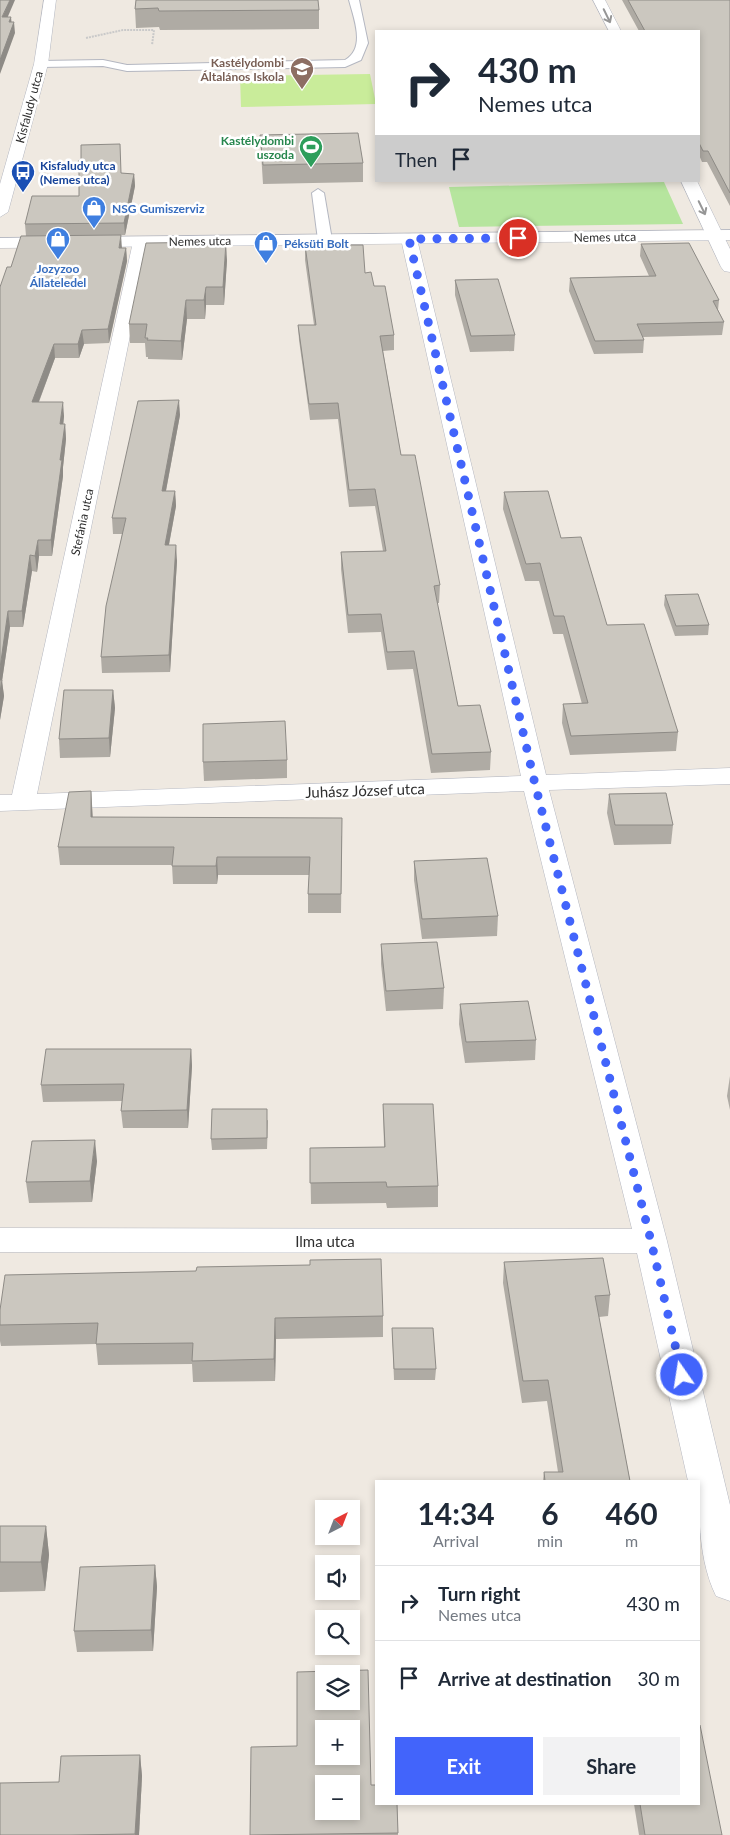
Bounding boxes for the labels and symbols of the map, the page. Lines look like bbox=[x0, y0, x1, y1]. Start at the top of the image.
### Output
one-way arrow bbox=[602, 8, 612, 23]
place label: Kastélydombi Általános Iskola bbox=[199, 55, 284, 84]
school or university icon: Kastélydombi Általános Iskola bbox=[289, 56, 315, 90]
street label: Kisfaludy utca bbox=[12, 69, 46, 145]
place label: Kastélydombi uszoda bbox=[221, 133, 294, 162]
sports icon: Kastélydombi uszoda bbox=[298, 134, 324, 168]
place label: Kisfaludy utca (Nemes utca) bbox=[40, 158, 116, 187]
bus stop icon: Kisfaludy utca (Nemes utca) bbox=[10, 159, 36, 193]
shop icon: NSG Gumiszerviz bbox=[81, 195, 107, 229]
one-way arrow bbox=[698, 200, 708, 215]
place label: NSG Gumiszerviz bbox=[112, 201, 205, 216]
pin bbox=[497, 217, 539, 259]
shop icon: Jozyzoo Állateledel bbox=[45, 226, 71, 260]
street label: Nemes utca bbox=[574, 229, 636, 245]
shop icon: Péksüti Bolt bbox=[253, 230, 279, 264]
street label: Nemes utca bbox=[169, 233, 231, 249]
place label: Péksüti Bolt bbox=[284, 236, 349, 251]
place label: Jozyzoo Állateledel bbox=[29, 261, 86, 290]
street label: Stefánia utca bbox=[68, 487, 96, 557]
street label: Juhász József utca bbox=[305, 779, 425, 801]
street label: Ilma utca bbox=[295, 1232, 355, 1250]
position arrow bbox=[655, 1348, 707, 1400]
north arrow bbox=[315, 1500, 360, 1545]

